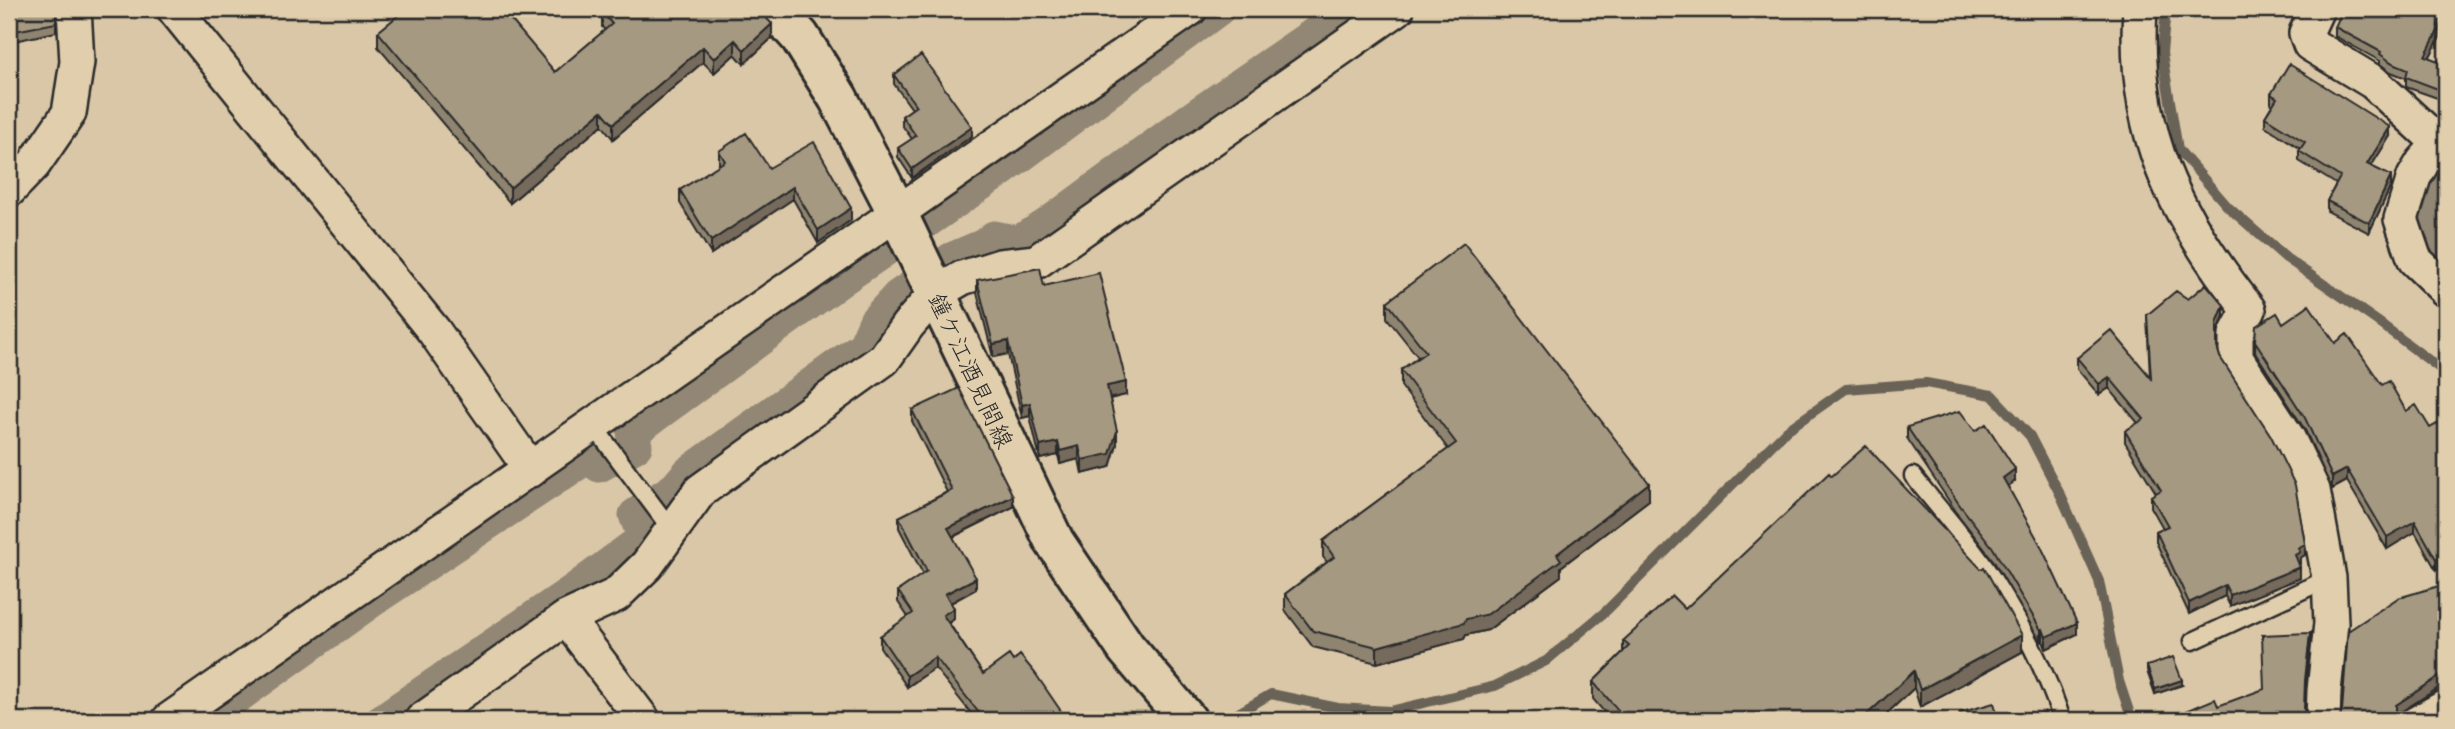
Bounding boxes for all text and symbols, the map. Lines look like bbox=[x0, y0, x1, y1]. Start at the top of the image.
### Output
street label: 鐘ケ江酒見間線 bbox=[922, 287, 1022, 453]

